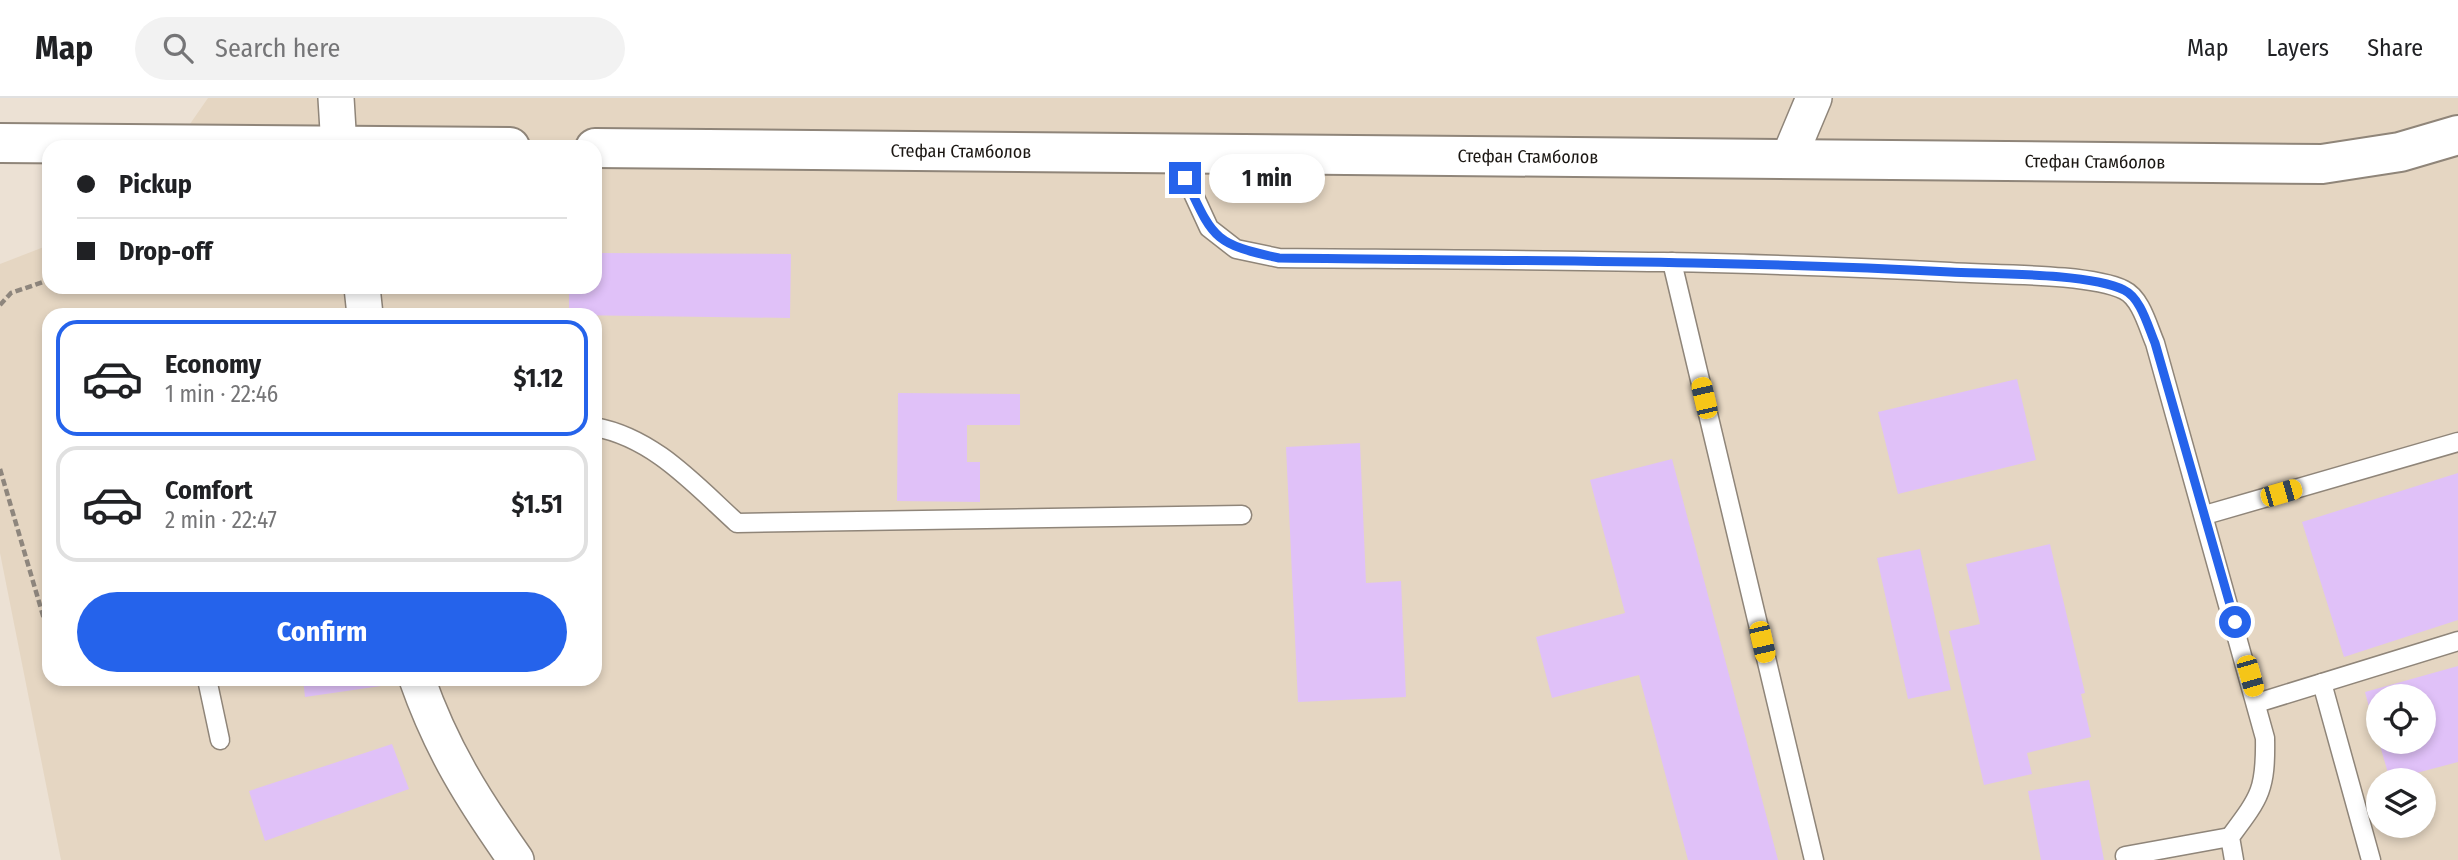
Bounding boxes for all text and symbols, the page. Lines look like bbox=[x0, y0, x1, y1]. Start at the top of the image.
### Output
search box bbox=[135, 17, 625, 80]
text: Map bbox=[35, 28, 93, 68]
icon: search bbox=[159, 29, 197, 67]
text: Search here bbox=[215, 33, 340, 64]
text: Map bbox=[2187, 34, 2229, 62]
text: Layers bbox=[2267, 34, 2329, 62]
text: Share bbox=[2367, 34, 2423, 62]
street label: Стефан Стамболов bbox=[890, 140, 1032, 163]
street label: Стефан Стамболов bbox=[1457, 145, 1599, 168]
street label: Стефан Стамболов bbox=[2024, 150, 2165, 174]
callout: 1 min bbox=[1210, 154, 1325, 202]
route end bbox=[1169, 162, 1201, 194]
text: 1 min bbox=[1242, 164, 1292, 192]
text: Pickup bbox=[119, 169, 192, 200]
text: Drop-off bbox=[119, 236, 212, 267]
icon: car bbox=[81, 347, 144, 410]
text: Economy bbox=[165, 349, 261, 380]
text: $1.12 bbox=[514, 363, 563, 394]
car bbox=[1690, 375, 1719, 421]
text: 1 min · 22:46 bbox=[165, 380, 278, 408]
icon: car bbox=[81, 473, 144, 536]
text: Comfort bbox=[165, 475, 253, 506]
car bbox=[2258, 477, 2305, 509]
text: $1.51 bbox=[511, 489, 563, 520]
text: 2 min · 22:47 bbox=[165, 506, 277, 534]
button: Confirm bbox=[77, 592, 567, 672]
route start bbox=[2219, 606, 2251, 638]
car bbox=[1748, 619, 1777, 665]
car bbox=[2235, 653, 2266, 699]
map controls bbox=[2366, 684, 2436, 838]
button: locate bbox=[2366, 684, 2436, 754]
button: layers bbox=[2366, 768, 2436, 838]

